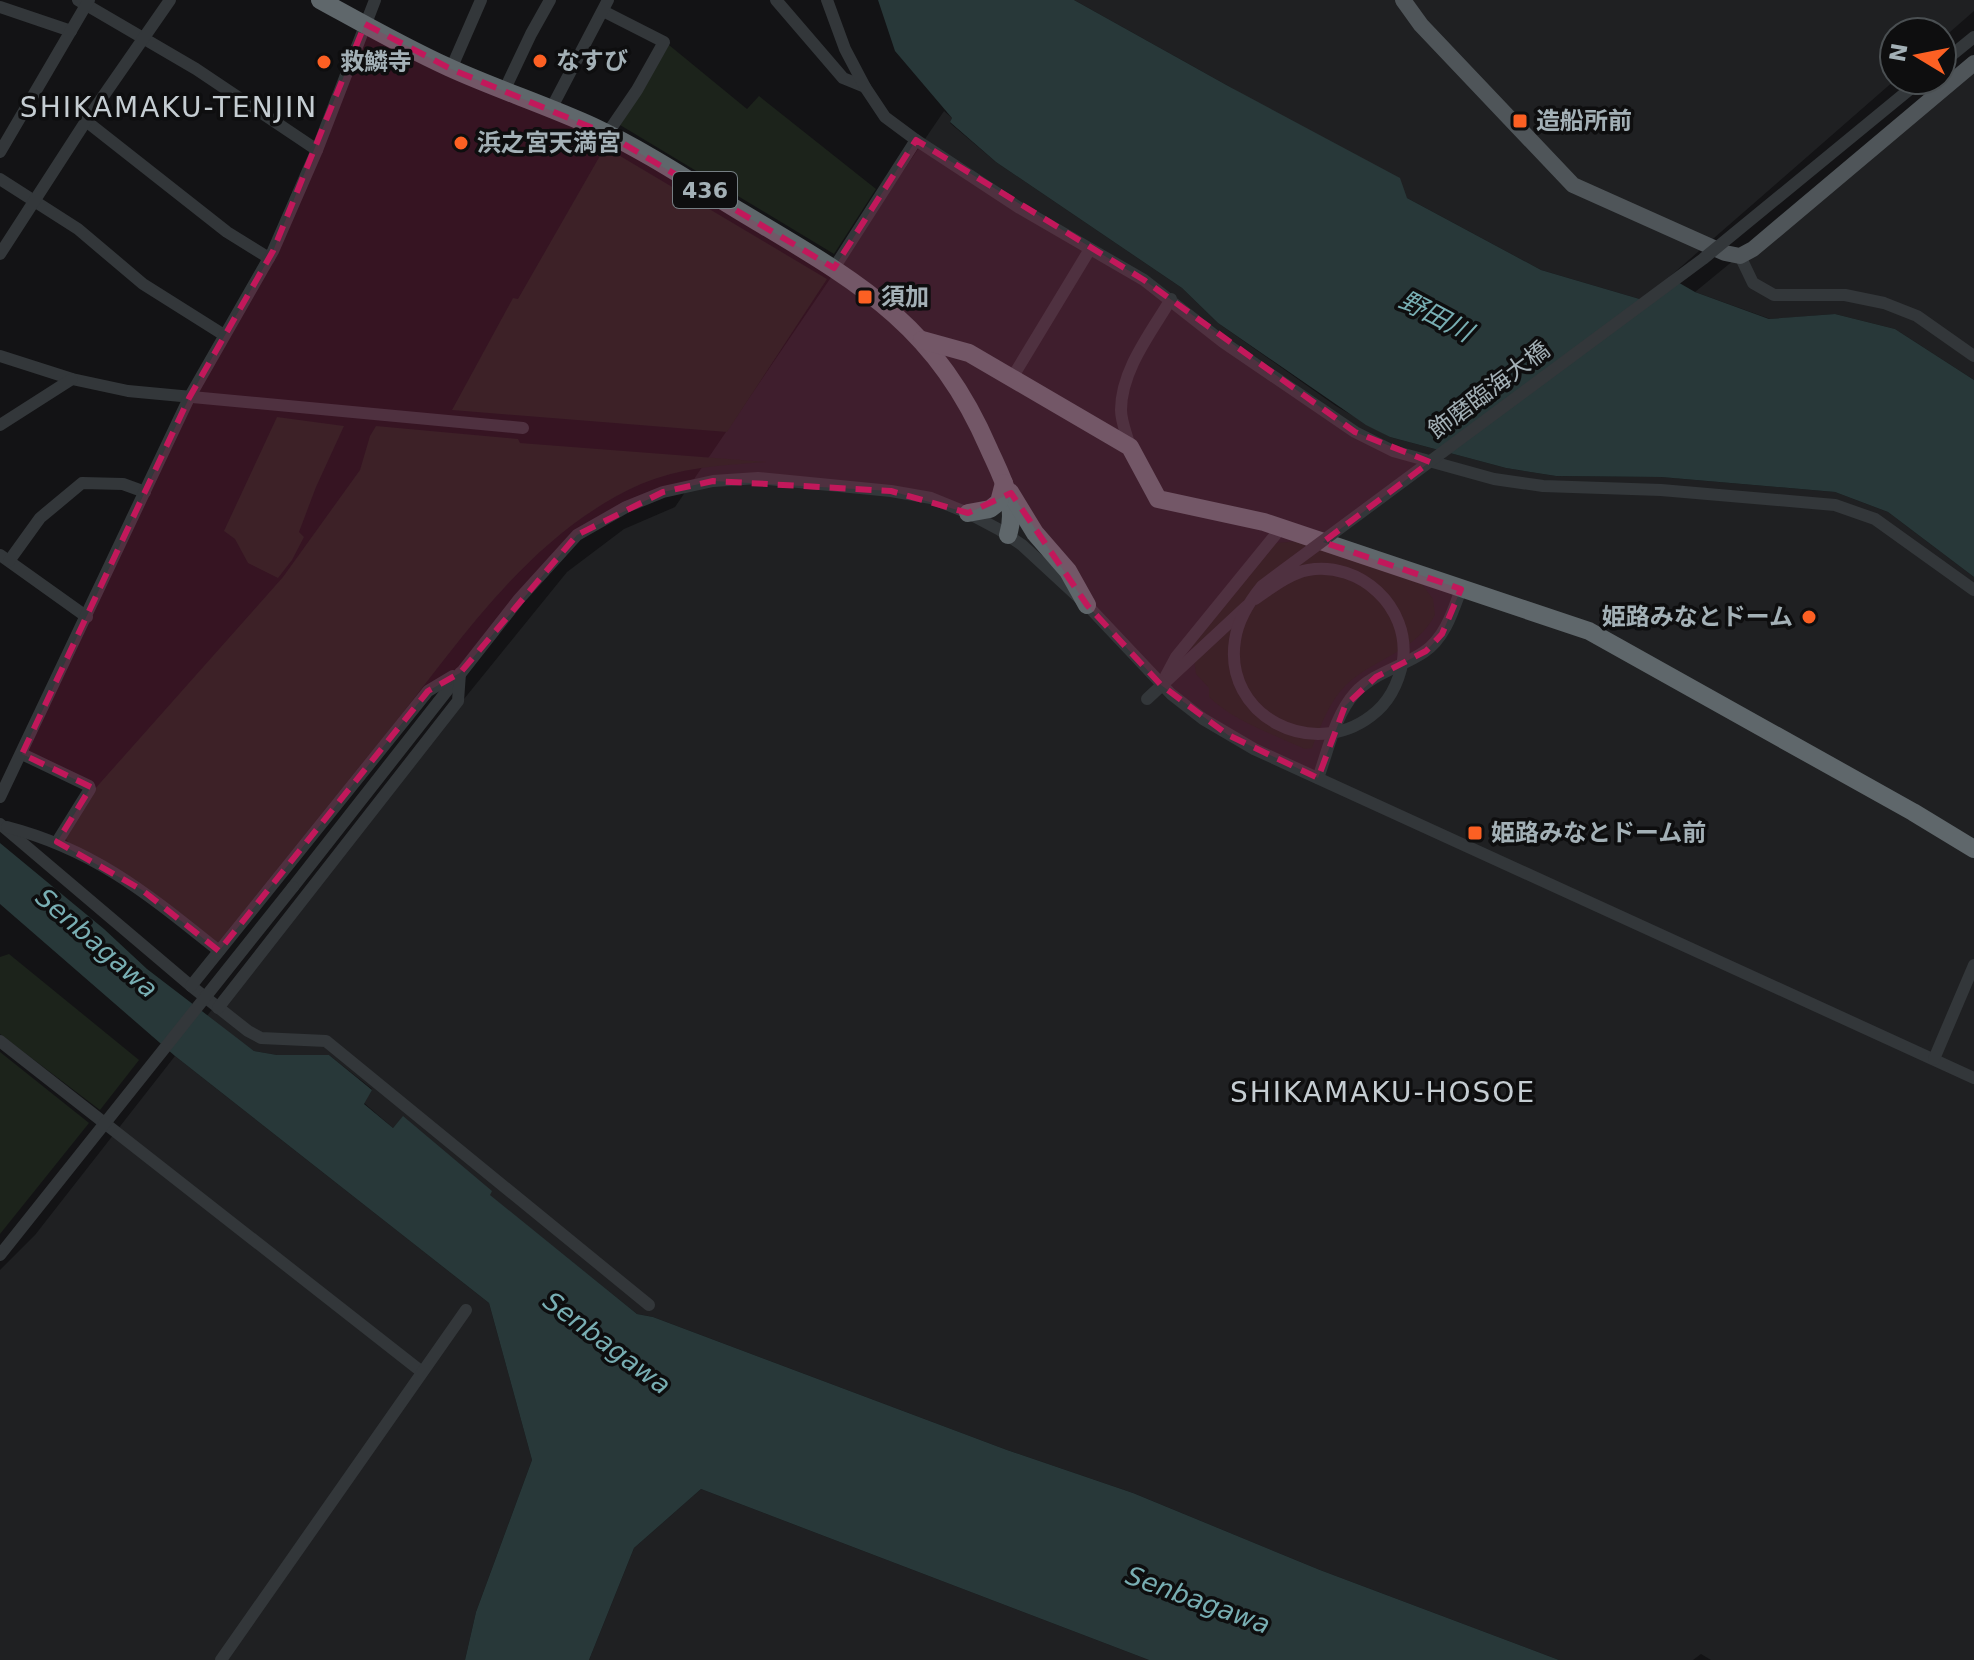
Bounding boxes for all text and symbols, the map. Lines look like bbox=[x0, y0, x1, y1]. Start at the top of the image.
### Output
north arrow bbox=[1878, 16, 1958, 96]
text: N bbox=[1885, 41, 1913, 64]
place label: なすび bbox=[556, 47, 628, 75]
place label: 救鱗寺 bbox=[340, 48, 412, 76]
marker: なすび bbox=[531, 52, 549, 70]
marker: 救鱗寺 bbox=[315, 53, 333, 71]
district label: SHIKAMAKU-TENJIN bbox=[20, 91, 318, 124]
place label: 造船所前 bbox=[1536, 107, 1632, 135]
marker: 造船所前 bbox=[1511, 112, 1529, 130]
place label: 浜之宮天満宮 bbox=[477, 129, 621, 157]
marker: 浜之宮天満宮 bbox=[452, 134, 470, 152]
road number: 436 bbox=[673, 172, 737, 208]
place label: 須加 bbox=[881, 283, 929, 311]
water label: 野田川 bbox=[1395, 284, 1480, 349]
marker: 須加 bbox=[856, 288, 874, 306]
street label: 飾磨臨海大橋 bbox=[1423, 335, 1555, 445]
place label: 姫路みなとドーム bbox=[1602, 603, 1793, 631]
marker: 姫路みなとドーム bbox=[1800, 608, 1818, 626]
place label: 姫路みなとドーム前 bbox=[1491, 819, 1706, 847]
marker: 姫路みなとドーム前 bbox=[1466, 824, 1484, 842]
water label: Senbagawa bbox=[30, 882, 164, 1004]
district label: SHIKAMAKU-HOSOE bbox=[1230, 1076, 1536, 1109]
water label: Senbagawa bbox=[538, 1286, 676, 1400]
water label: Senbagawa bbox=[1122, 1560, 1274, 1640]

